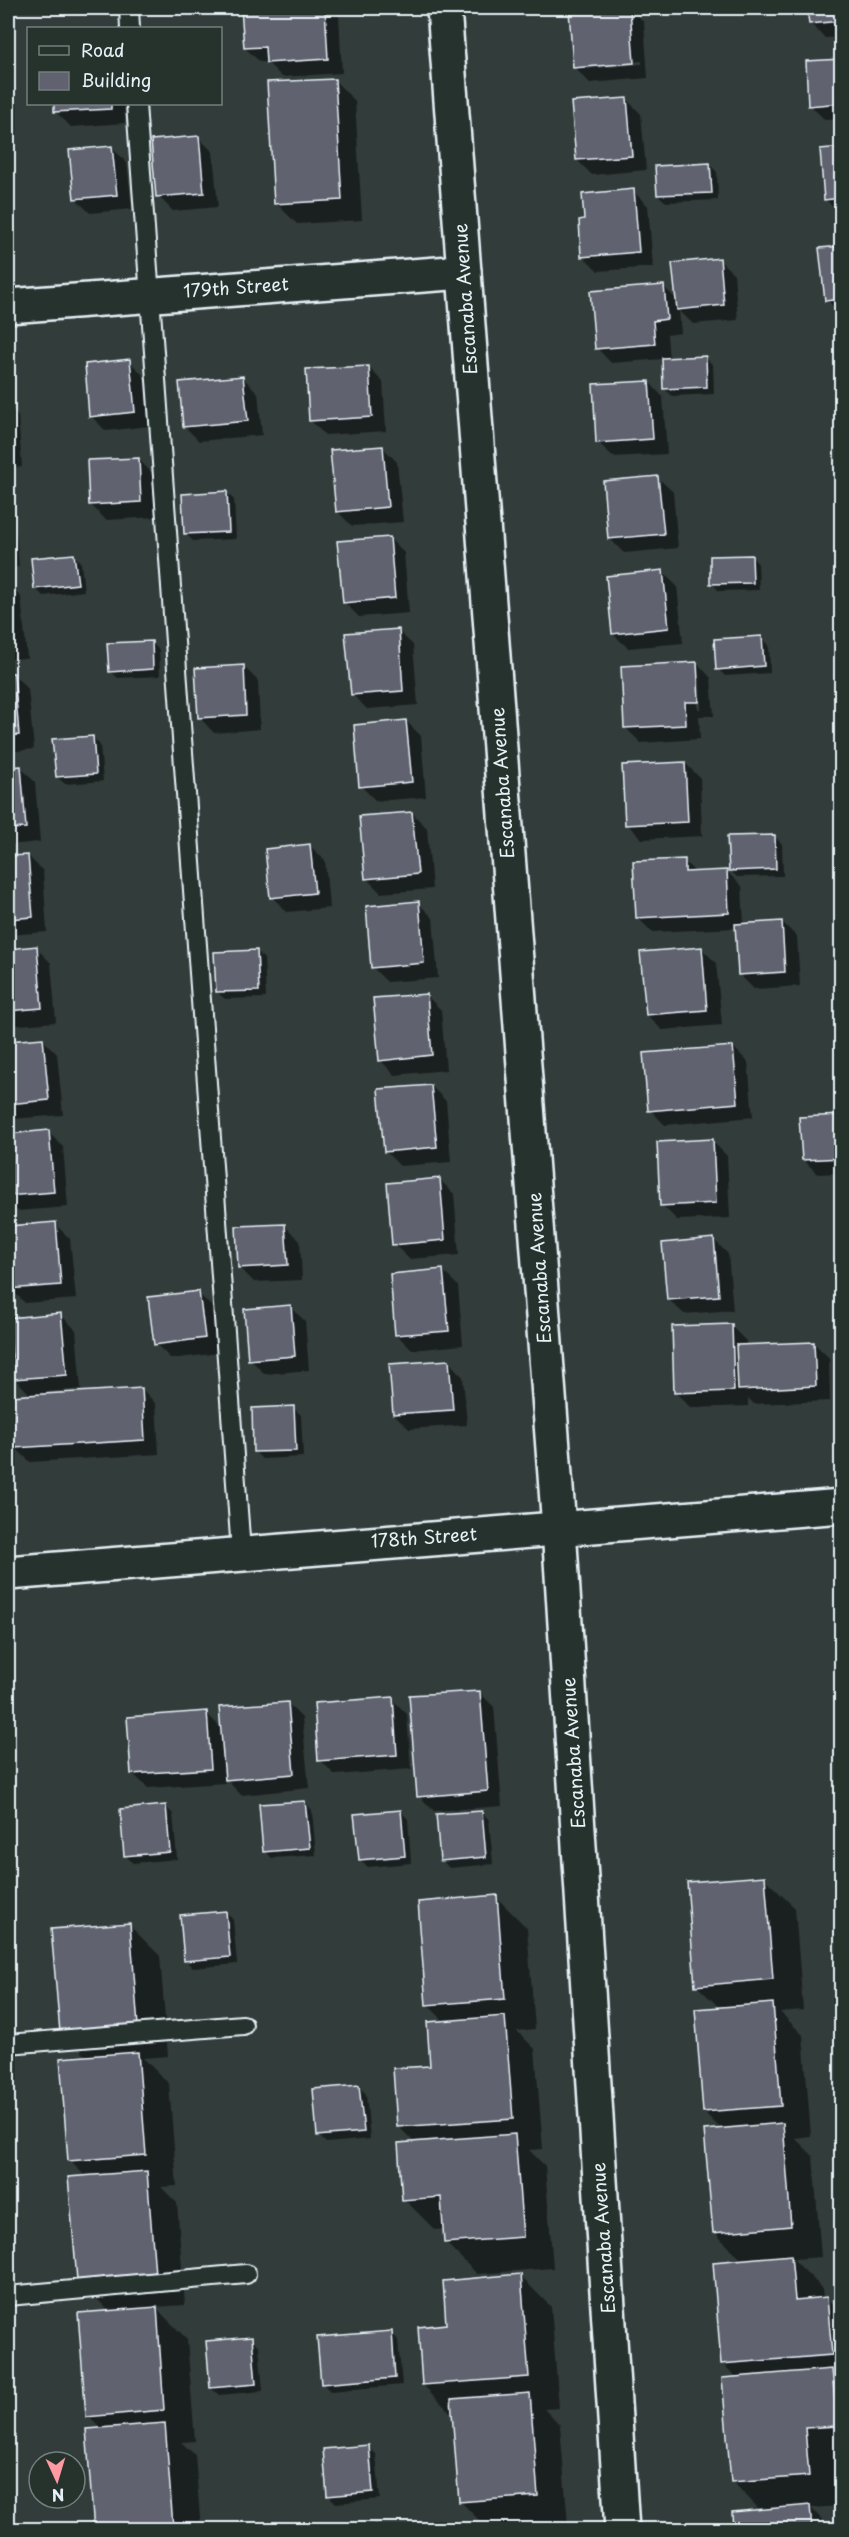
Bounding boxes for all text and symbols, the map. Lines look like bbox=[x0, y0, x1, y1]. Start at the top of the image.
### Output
legend bbox=[27, 27, 222, 105]
text: Road bbox=[81, 36, 125, 63]
text: Building bbox=[81, 66, 151, 93]
street label: Escanaba Avenue bbox=[446, 222, 483, 376]
street label: 179th Street bbox=[182, 269, 289, 304]
street label: Escanaba Avenue bbox=[483, 706, 520, 860]
street label: Escanaba Avenue bbox=[520, 1191, 557, 1345]
street label: 178th Street bbox=[370, 1519, 478, 1554]
street label: Escanaba Avenue bbox=[554, 1676, 591, 1830]
street label: Escanaba Avenue bbox=[584, 2161, 621, 2315]
north arrow bbox=[27, 2450, 87, 2510]
text: N bbox=[51, 2484, 65, 2508]

